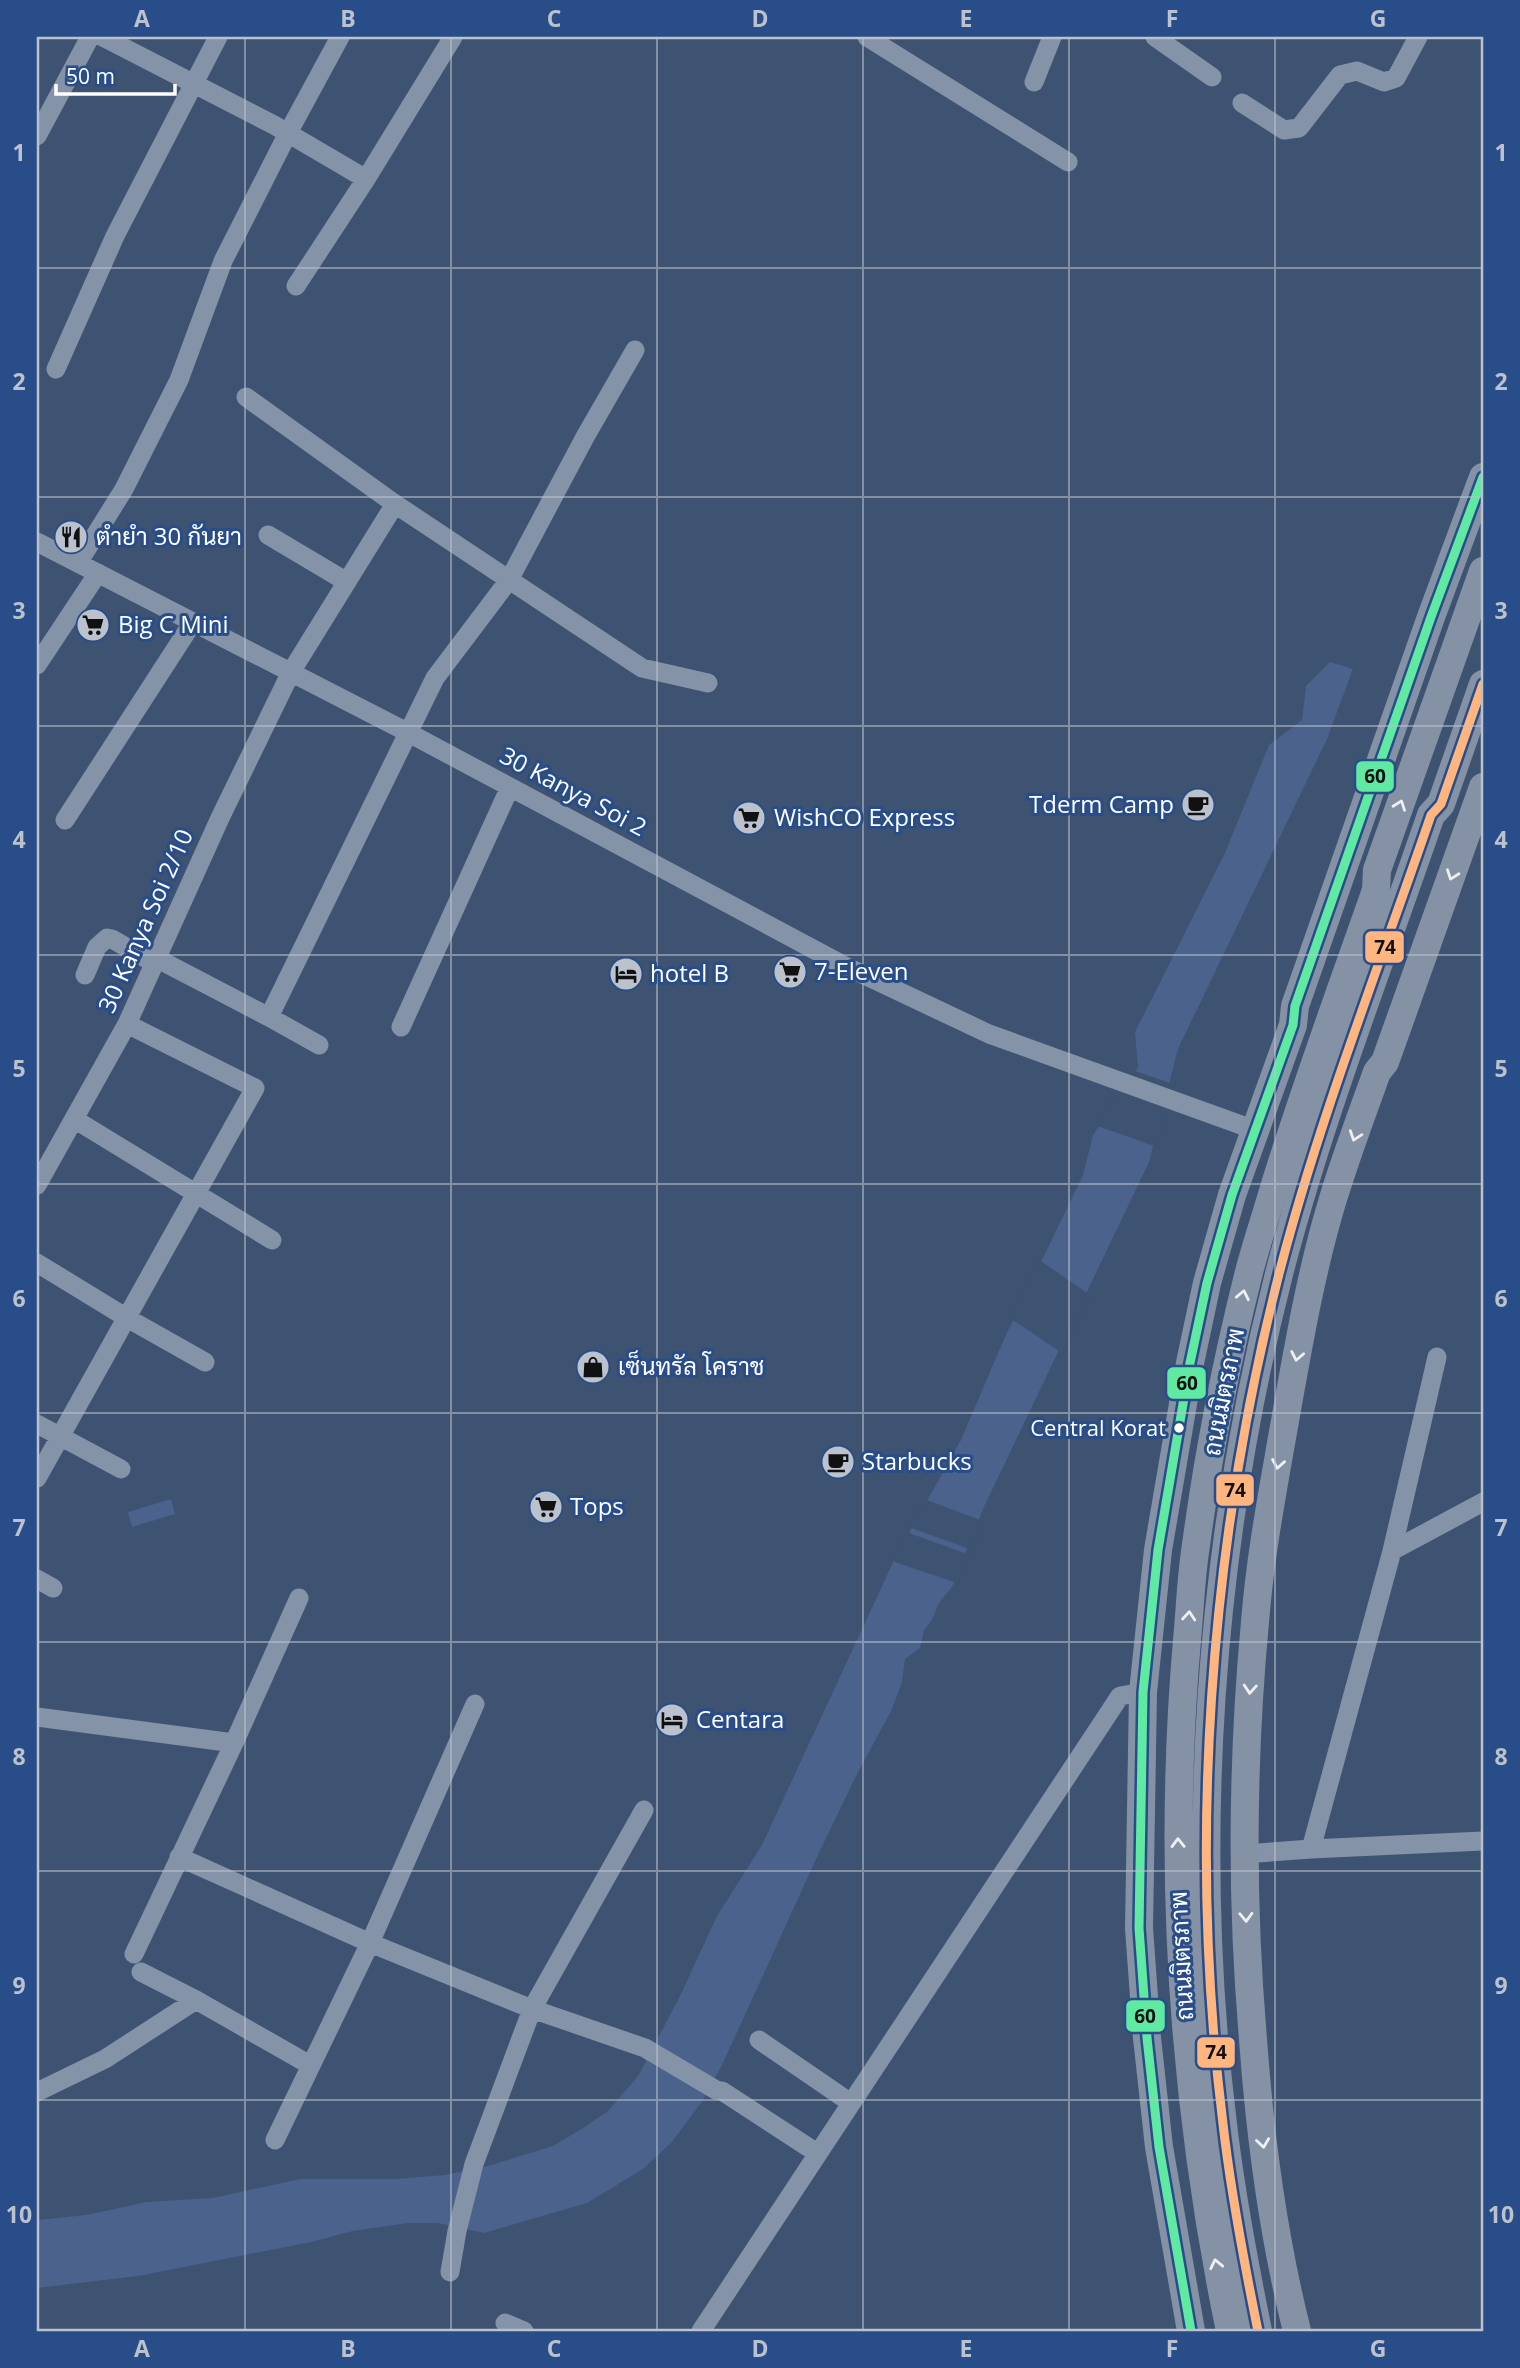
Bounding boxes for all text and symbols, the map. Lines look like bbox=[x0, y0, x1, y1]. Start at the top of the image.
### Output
text: A bbox=[134, 2, 150, 34]
text: B bbox=[340, 2, 356, 34]
text: C bbox=[547, 2, 561, 34]
text: D bbox=[751, 2, 769, 34]
text: E bbox=[960, 2, 972, 34]
text: F bbox=[1166, 2, 1178, 34]
text: G bbox=[1370, 2, 1386, 34]
scale bar bbox=[56, 52, 175, 96]
text: 50 m bbox=[66, 62, 115, 90]
text: 1 bbox=[12, 136, 26, 168]
text: 1 bbox=[1494, 136, 1508, 168]
text: 2 bbox=[12, 365, 26, 397]
text: 2 bbox=[1494, 365, 1508, 397]
restaurant icon: ตำยำ 30 กันยา bbox=[52, 518, 90, 556]
place label: ตำยำ 30 กันยา bbox=[96, 519, 242, 552]
text: 3 bbox=[12, 594, 26, 626]
text: 3 bbox=[1494, 594, 1508, 626]
supermarket icon: Big C Mini bbox=[74, 606, 112, 644]
place label: Big C Mini bbox=[118, 607, 229, 640]
street label: 30 Kanya Soi 2 bbox=[495, 738, 653, 843]
line badge: 60 bbox=[1355, 760, 1395, 793]
text: 60 bbox=[1364, 763, 1386, 789]
cafe icon: Tderm Camp bbox=[1179, 786, 1217, 824]
place label: Tderm Camp bbox=[1029, 787, 1174, 820]
supermarket icon: WishCO Express bbox=[730, 799, 768, 837]
place label: WishCO Express bbox=[774, 800, 955, 833]
one-way arrow bbox=[1392, 800, 1406, 812]
text: 4 bbox=[12, 823, 26, 855]
street label: 30 Kanya Soi 2/10 bbox=[89, 823, 200, 1017]
text: 4 bbox=[1494, 823, 1508, 855]
one-way arrow bbox=[1446, 868, 1460, 880]
line badge: 74 bbox=[1364, 930, 1405, 964]
text: 74 bbox=[1374, 934, 1396, 960]
supermarket icon: 7-Eleven bbox=[771, 953, 809, 991]
place label: 7-Eleven bbox=[814, 954, 909, 987]
hotel icon: hotel B bbox=[607, 955, 645, 993]
place label: hotel B bbox=[650, 956, 729, 989]
text: 5 bbox=[12, 1052, 26, 1084]
text: 5 bbox=[1494, 1052, 1508, 1084]
one-way arrow bbox=[1349, 1130, 1363, 1142]
text: 6 bbox=[12, 1282, 26, 1314]
text: 6 bbox=[1494, 1282, 1508, 1314]
one-way arrow bbox=[1235, 1289, 1250, 1301]
street label: ถนนมิตรภาพ bbox=[1194, 1325, 1251, 1458]
shop icon: เซ็นทรัล โคราช bbox=[574, 1348, 612, 1386]
place label: เซ็นทรัล โคราช bbox=[618, 1349, 764, 1382]
one-way arrow bbox=[1291, 1350, 1306, 1362]
line badge: 60 bbox=[1166, 1366, 1207, 1400]
text: 60 bbox=[1176, 1370, 1198, 1396]
place label: Central Korat bbox=[1030, 1412, 1166, 1442]
marker: Central Korat bbox=[1172, 1421, 1186, 1435]
cafe icon: Starbucks bbox=[819, 1443, 857, 1481]
place label: Starbucks bbox=[862, 1444, 972, 1477]
one-way arrow bbox=[1271, 1458, 1286, 1470]
line badge: 74 bbox=[1215, 1473, 1255, 1507]
text: 74 bbox=[1224, 1477, 1246, 1503]
supermarket icon: Tops bbox=[527, 1488, 565, 1526]
place label: Tops bbox=[570, 1489, 624, 1522]
text: 7 bbox=[12, 1511, 26, 1543]
text: 7 bbox=[1494, 1511, 1508, 1543]
one-way arrow bbox=[1181, 1610, 1196, 1621]
one-way arrow bbox=[1243, 1684, 1258, 1695]
hotel icon: Centara bbox=[653, 1701, 691, 1739]
place label: Centara bbox=[696, 1702, 784, 1735]
text: 8 bbox=[12, 1740, 26, 1772]
text: 8 bbox=[1494, 1740, 1508, 1772]
one-way arrow bbox=[1170, 1837, 1186, 1848]
street label: ถนนมิตรภาพ bbox=[1161, 1891, 1200, 2021]
one-way arrow bbox=[1238, 1911, 1253, 1922]
text: 9 bbox=[12, 1969, 26, 2001]
text: 9 bbox=[1494, 1969, 1508, 2001]
line badge: 60 bbox=[1125, 1999, 1166, 2033]
text: 60 bbox=[1134, 2003, 1156, 2029]
line badge: 74 bbox=[1196, 2036, 1236, 2069]
text: 74 bbox=[1205, 2039, 1227, 2065]
one-way arrow bbox=[1256, 2137, 1271, 2149]
text: 10 bbox=[6, 2198, 32, 2230]
text: 10 bbox=[1488, 2198, 1514, 2230]
one-way arrow bbox=[1210, 2258, 1225, 2270]
text: A bbox=[134, 2332, 150, 2364]
text: B bbox=[340, 2332, 356, 2364]
text: C bbox=[547, 2332, 561, 2364]
text: D bbox=[751, 2332, 769, 2364]
text: E bbox=[960, 2332, 972, 2364]
text: F bbox=[1166, 2332, 1178, 2364]
text: G bbox=[1370, 2332, 1386, 2364]

